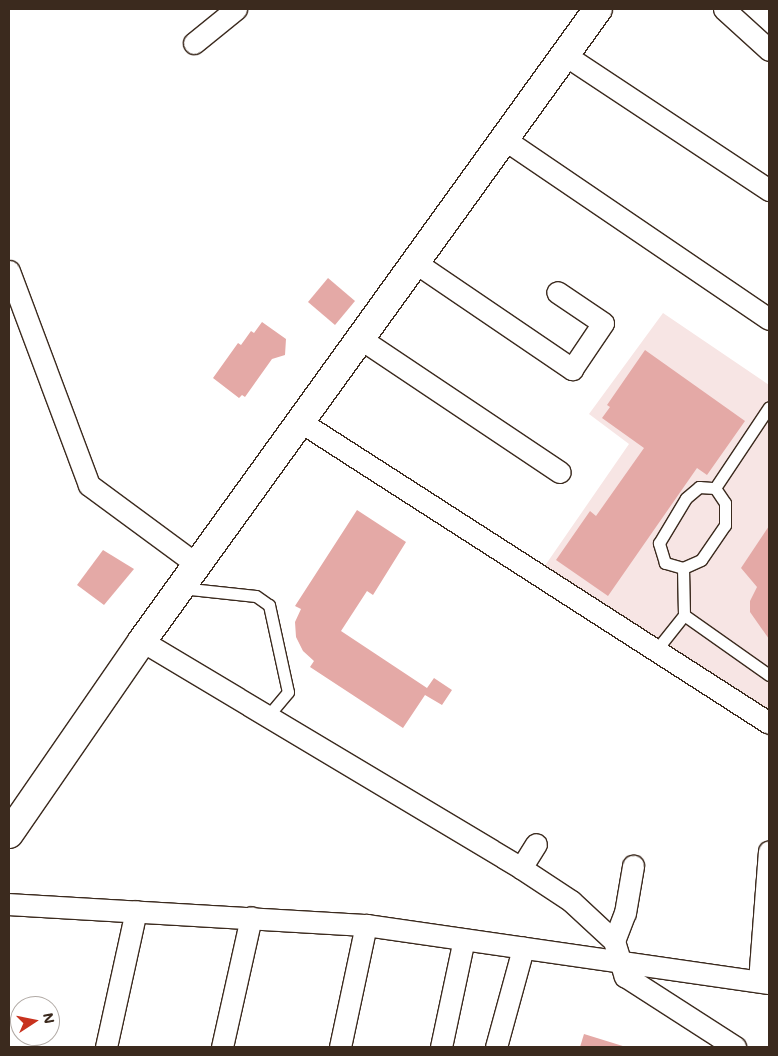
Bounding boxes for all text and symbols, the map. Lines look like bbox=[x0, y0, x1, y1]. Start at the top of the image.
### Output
north arrow bbox=[10, 996, 60, 1046]
text: N bbox=[39, 1011, 60, 1025]

